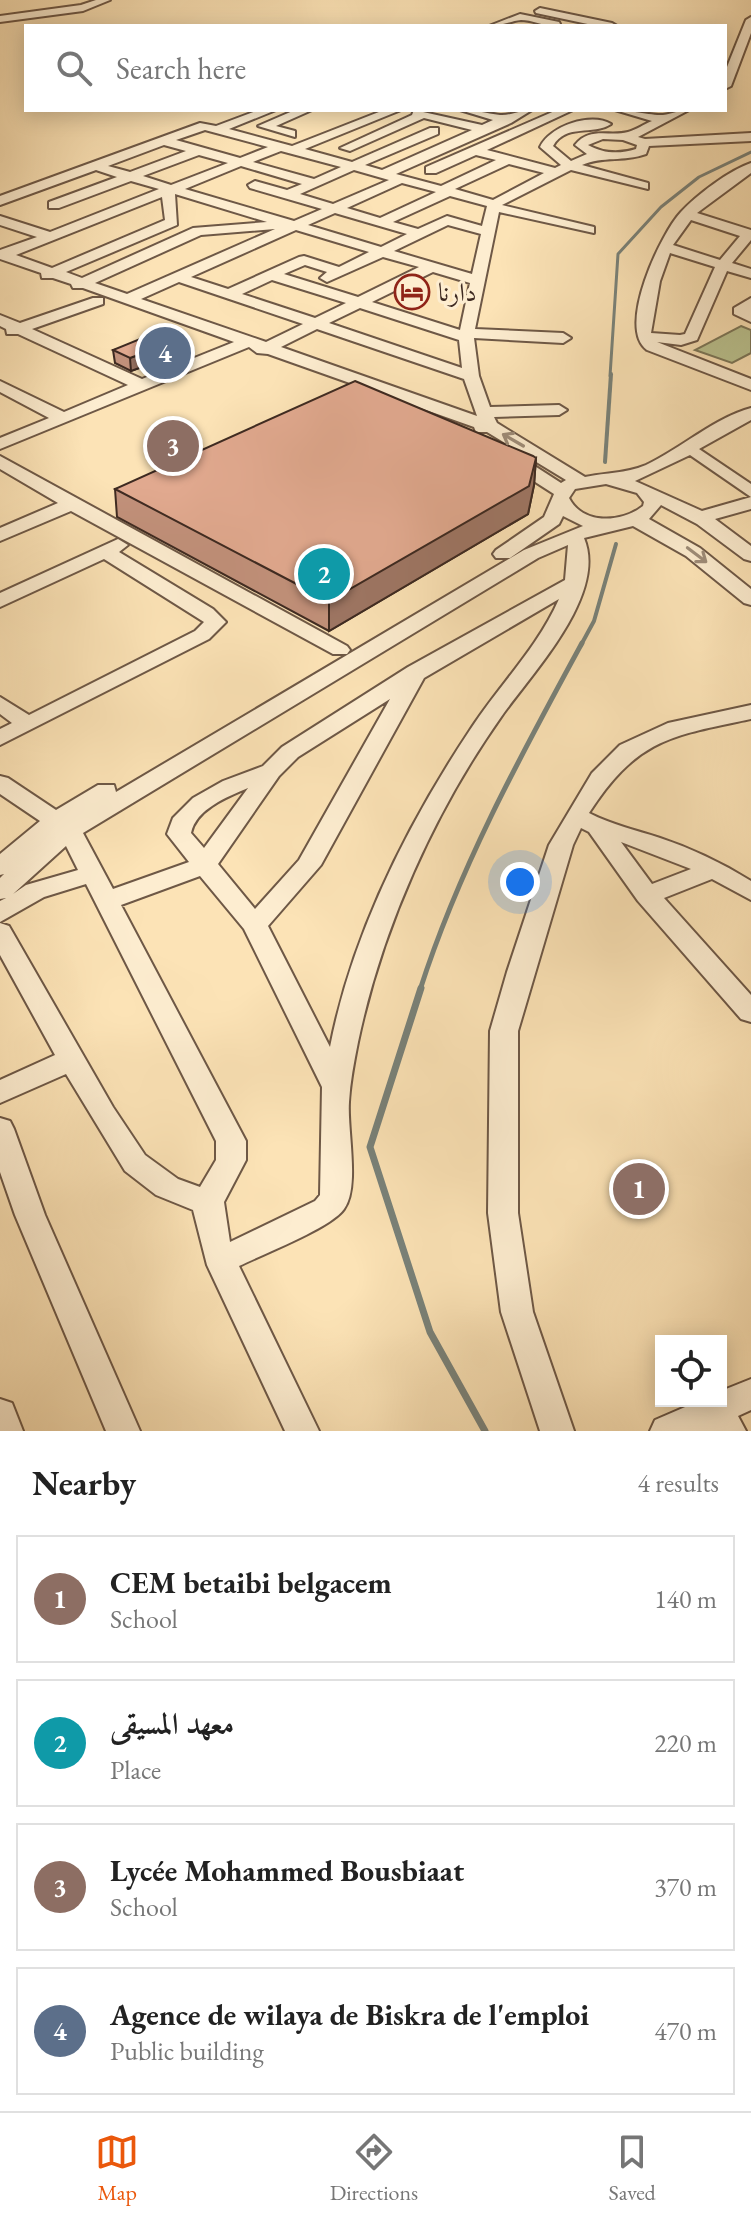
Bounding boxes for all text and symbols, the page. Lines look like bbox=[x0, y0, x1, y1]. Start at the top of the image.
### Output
search box bbox=[24, 24, 727, 112]
icon: search bbox=[52, 46, 96, 90]
text: Search here bbox=[116, 49, 246, 88]
hotel icon: دارنا bbox=[393, 273, 431, 311]
place label: دارنا bbox=[438, 275, 477, 309]
pin: 4 bbox=[139, 323, 191, 383]
pin: 3 bbox=[147, 416, 199, 476]
one-way arrow bbox=[502, 432, 526, 447]
pin: 2 bbox=[298, 544, 350, 604]
one-way arrow bbox=[686, 546, 707, 563]
your location bbox=[500, 862, 540, 902]
pin: 1 bbox=[613, 1159, 665, 1219]
map controls bbox=[655, 1335, 727, 1407]
button: locate bbox=[655, 1335, 727, 1407]
text: Nearby bbox=[32, 1461, 136, 1505]
text: 4 results bbox=[638, 1466, 719, 1500]
text: CEM betaibi belgacem bbox=[110, 1563, 392, 1602]
text: 1 bbox=[53, 1582, 67, 1616]
text: 140 m bbox=[654, 1582, 717, 1616]
text: School bbox=[110, 1602, 178, 1636]
text: معهد المسيقى bbox=[110, 1704, 234, 1743]
text: 2 bbox=[53, 1726, 67, 1760]
text: 220 m bbox=[654, 1726, 717, 1760]
text: Place bbox=[110, 1753, 161, 1787]
text: Lycée Mohammed Bousbiaat bbox=[110, 1851, 464, 1890]
text: 3 bbox=[53, 1870, 67, 1904]
text: 370 m bbox=[654, 1870, 717, 1904]
text: School bbox=[110, 1890, 178, 1924]
text: Agence de wilaya de Biskra de l'emploi bbox=[110, 1995, 589, 2034]
text: 4 bbox=[53, 2014, 67, 2048]
text: 470 m bbox=[654, 2014, 717, 2048]
text: Public building bbox=[110, 2034, 264, 2068]
tab: Map bbox=[95, 2130, 139, 2207]
tab: Directions bbox=[330, 2130, 418, 2207]
tab: Saved bbox=[609, 2130, 656, 2207]

